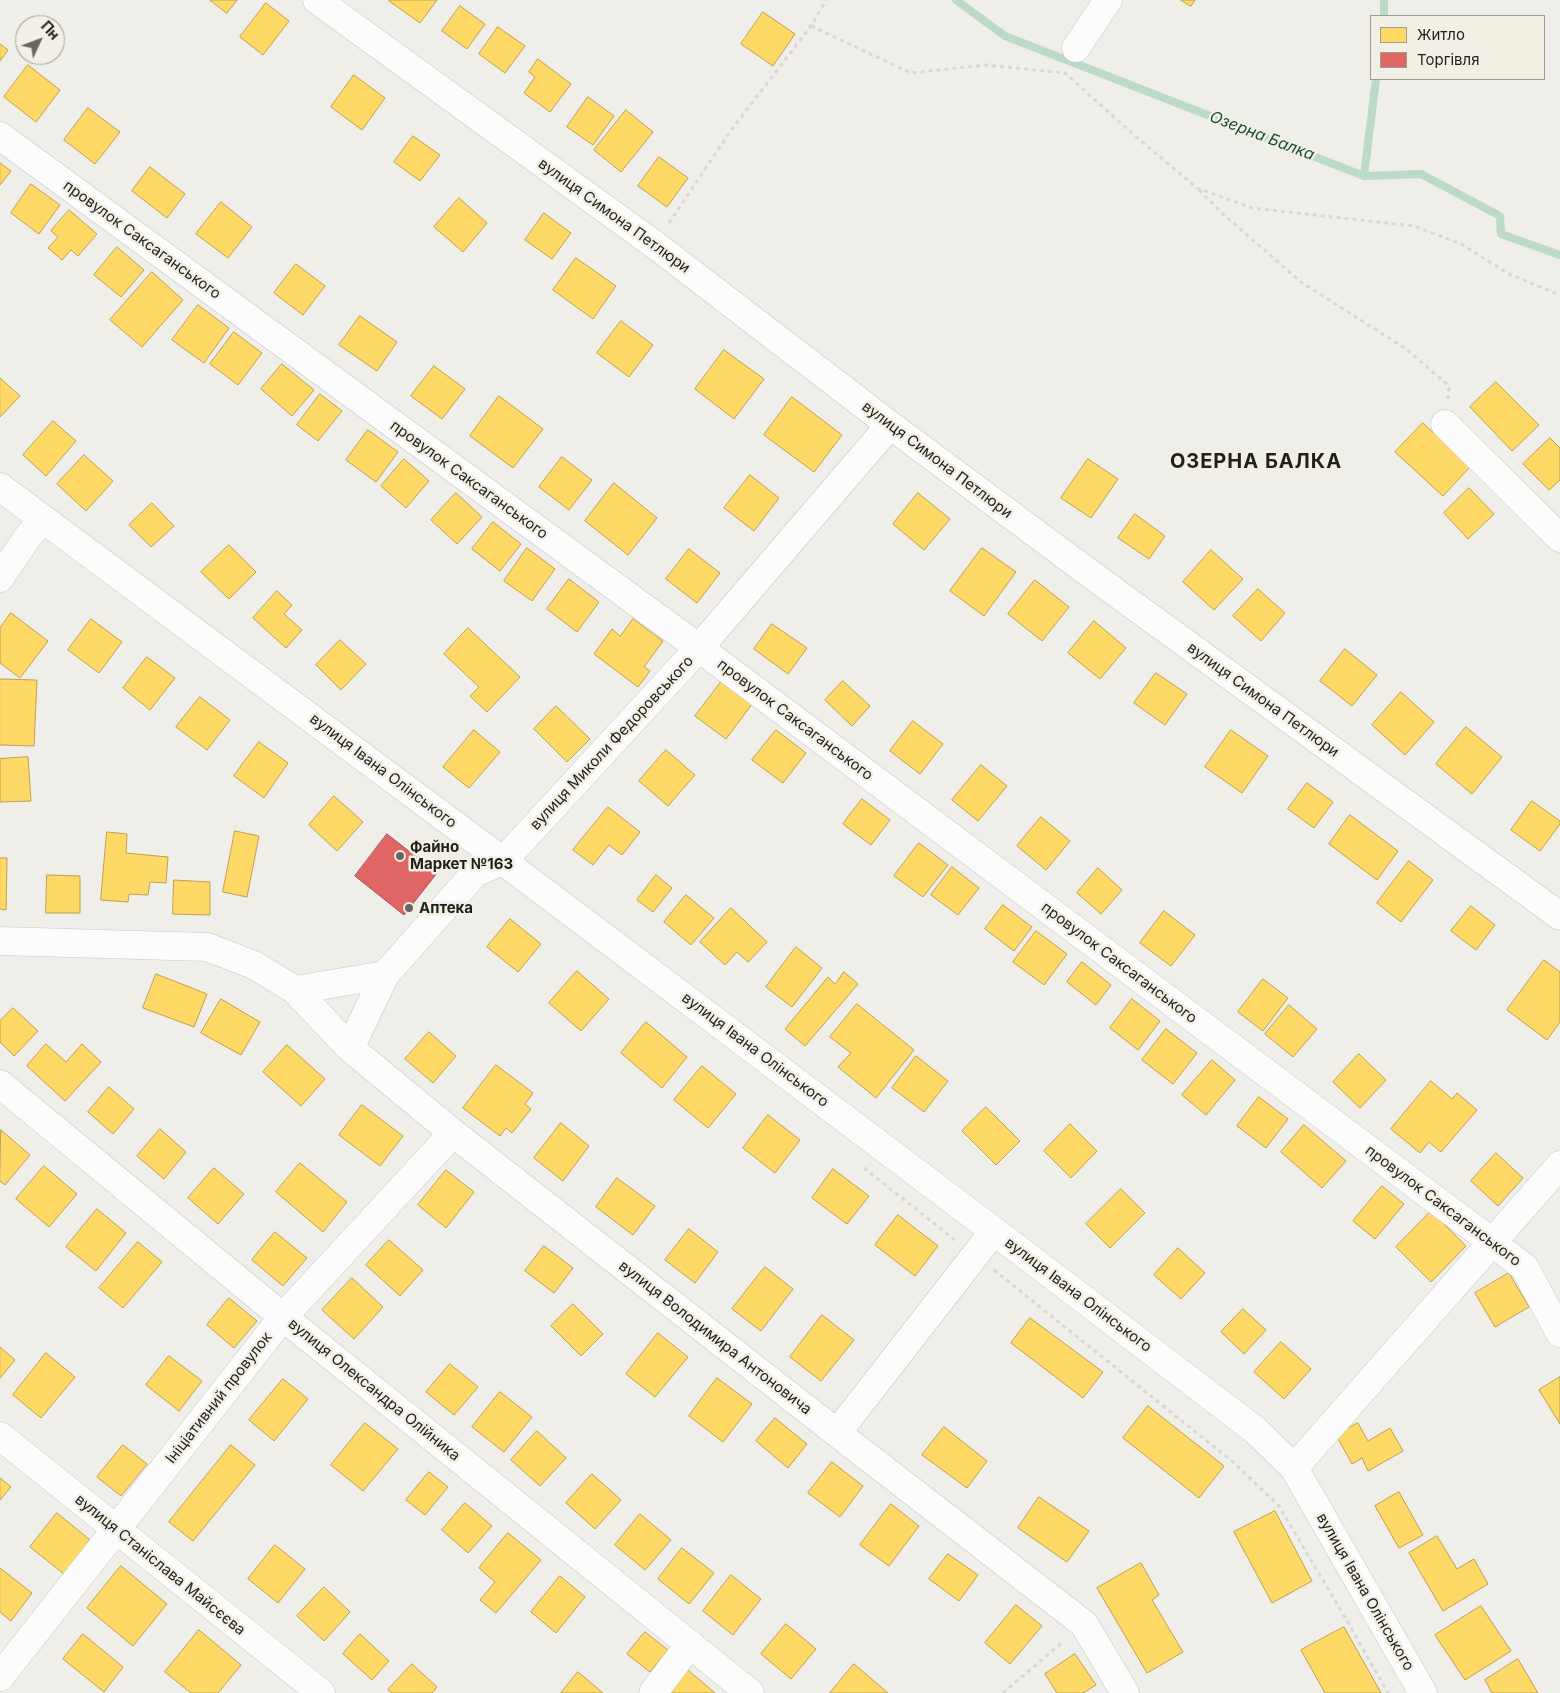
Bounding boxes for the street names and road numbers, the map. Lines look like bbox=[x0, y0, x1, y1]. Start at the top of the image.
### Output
street label: вулиця Симона Петлюри bbox=[535, 155, 693, 277]
street label: провулок Саксаганського bbox=[60, 177, 224, 303]
street label: вулиця Симона Петлюри bbox=[858, 398, 1016, 522]
street label: провулок Саксаганського bbox=[387, 417, 551, 543]
street label: вулиця Симона Петлюри bbox=[1184, 639, 1342, 761]
street label: вулиця Миколи Федоровського bbox=[527, 652, 697, 834]
street label: провулок Саксаганського bbox=[714, 656, 876, 784]
street label: вулиця Івана Олінського bbox=[306, 710, 460, 832]
street label: провулок Саксаганського bbox=[1038, 899, 1200, 1027]
street label: вулиця Івана Олінського bbox=[678, 989, 832, 1111]
street label: провулок Саксаганського bbox=[1362, 1142, 1524, 1270]
street label: вулиця Івана Олінського bbox=[1001, 1234, 1155, 1356]
street label: вулиця Володимира Антоновича bbox=[615, 1257, 815, 1419]
street label: вулиця Олександра Олійника bbox=[284, 1315, 464, 1465]
street label: Ініціативний провулок bbox=[162, 1329, 276, 1467]
street label: вулиця Станіслава Майсєєва bbox=[71, 1491, 249, 1639]
street label: вулиця Івана Олінського bbox=[1312, 1510, 1418, 1674]

